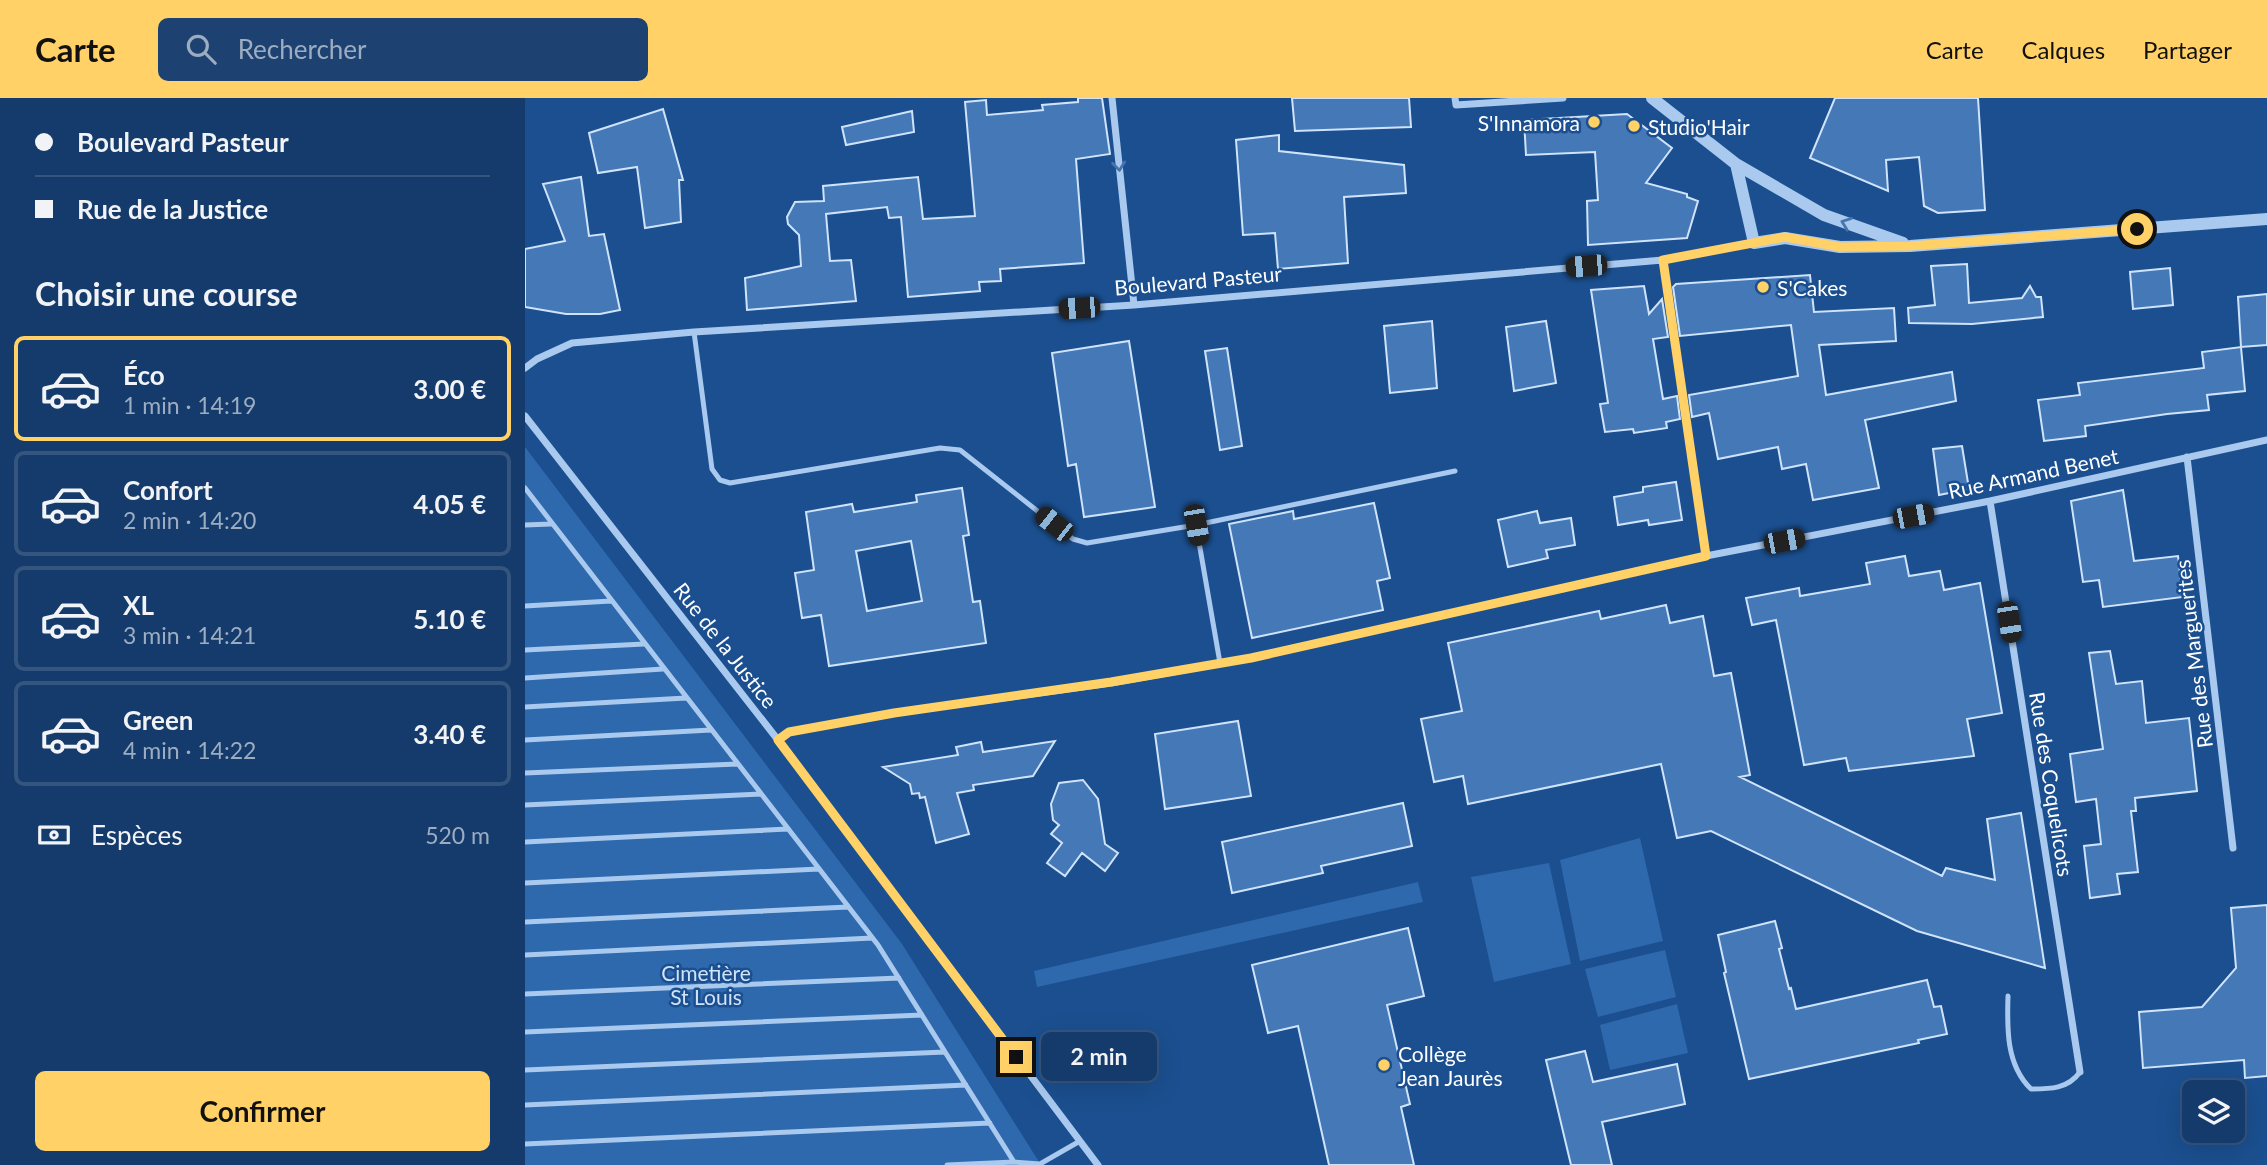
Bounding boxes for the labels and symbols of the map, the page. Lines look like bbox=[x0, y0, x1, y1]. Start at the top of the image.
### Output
place label: S'Innamora bbox=[1478, 110, 1580, 135]
marker: S'Innamora bbox=[1586, 114, 1602, 130]
place label: Studio'Hair bbox=[1648, 114, 1750, 139]
marker: Studio'Hair bbox=[1626, 118, 1642, 134]
one-way arrow bbox=[1111, 161, 1126, 172]
route start bbox=[2121, 213, 2153, 245]
one-way arrow bbox=[1841, 217, 1853, 231]
car bbox=[1565, 254, 1608, 278]
street label: Boulevard Pasteur bbox=[1113, 260, 1283, 300]
place label: S'Cakes bbox=[1777, 275, 1847, 300]
marker: S'Cakes bbox=[1755, 279, 1771, 295]
car bbox=[1058, 296, 1101, 320]
street label: Rue Armand Benet bbox=[1946, 443, 2121, 503]
car bbox=[1183, 502, 1210, 548]
car bbox=[1891, 502, 1936, 530]
car bbox=[1031, 503, 1078, 545]
car bbox=[1762, 527, 1807, 555]
street label: Rue des Marguerites bbox=[2169, 559, 2217, 749]
street label: Rue de la Justice bbox=[669, 577, 783, 713]
car bbox=[1996, 600, 2023, 644]
street label: Rue des Coquelicots bbox=[2025, 690, 2079, 878]
park label: Cimetière St Louis bbox=[661, 960, 751, 1009]
callout: 2 min bbox=[1041, 1032, 1156, 1082]
route end bbox=[1000, 1041, 1032, 1073]
place label: Collège Jean Jaurès bbox=[1398, 1041, 1503, 1090]
marker: Collège Jean Jaurès bbox=[1376, 1057, 1392, 1073]

